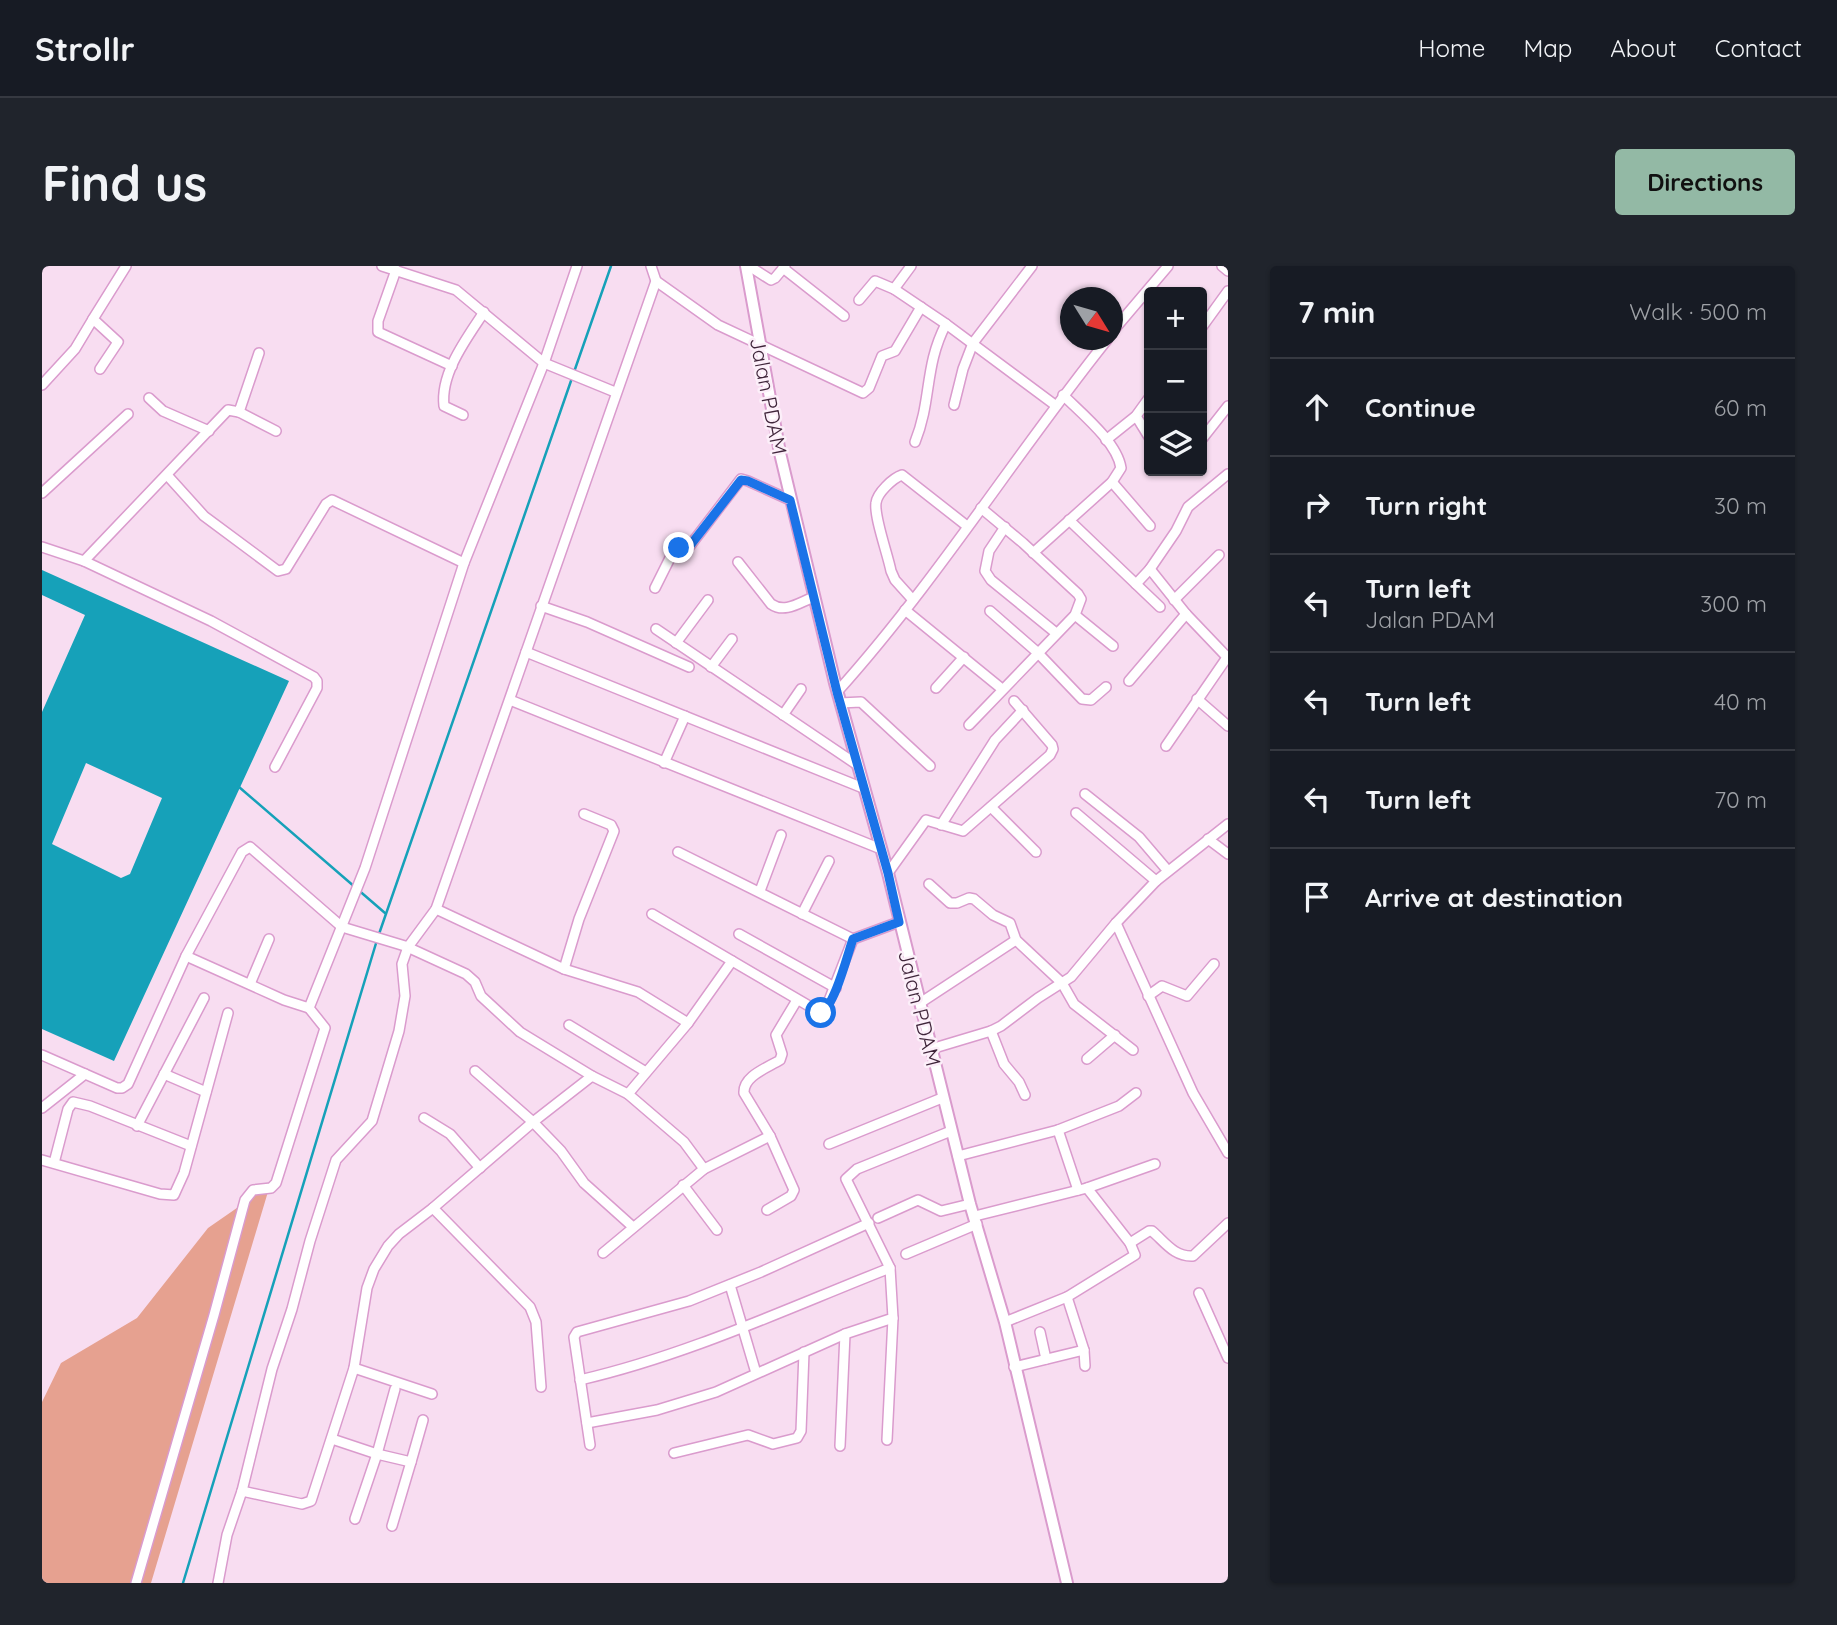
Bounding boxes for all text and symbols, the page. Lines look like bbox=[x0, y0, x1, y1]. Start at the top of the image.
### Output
text: Strollr bbox=[35, 28, 135, 69]
text: Home bbox=[1418, 33, 1485, 63]
text: Map bbox=[1523, 33, 1572, 63]
text: About bbox=[1610, 33, 1677, 63]
text: Contact bbox=[1715, 33, 1802, 63]
button: Directions bbox=[1615, 149, 1795, 215]
text: Find us bbox=[42, 152, 207, 213]
north arrow bbox=[1060, 287, 1123, 350]
map controls bbox=[1144, 287, 1207, 476]
button: + bbox=[1144, 287, 1207, 350]
text: 7 min bbox=[1298, 293, 1376, 331]
text: Walk · 500 m bbox=[1629, 297, 1767, 326]
street label: Jalan PDAM bbox=[745, 335, 793, 457]
button: − bbox=[1144, 350, 1207, 413]
icon: ahead bbox=[1298, 388, 1336, 426]
text: Continue bbox=[1365, 391, 1476, 424]
text: 60 m bbox=[1714, 393, 1767, 422]
button: layers bbox=[1144, 413, 1207, 476]
icon: right bbox=[1298, 486, 1336, 524]
text: Turn right bbox=[1365, 489, 1487, 522]
text: 30 m bbox=[1714, 491, 1767, 520]
route end bbox=[663, 532, 694, 563]
text: Turn left bbox=[1365, 572, 1472, 605]
icon: left bbox=[1298, 584, 1336, 622]
text: 300 m bbox=[1700, 589, 1767, 618]
text: Jalan PDAM bbox=[1365, 605, 1495, 634]
icon: left bbox=[1298, 682, 1336, 720]
text: Turn left bbox=[1365, 685, 1472, 718]
text: 40 m bbox=[1714, 687, 1767, 716]
icon: left bbox=[1298, 780, 1336, 818]
text: Turn left bbox=[1365, 783, 1472, 816]
text: 70 m bbox=[1714, 785, 1767, 814]
icon: arrive bbox=[1298, 878, 1336, 916]
text: Arrive at destination bbox=[1365, 881, 1623, 914]
street label: Jalan PDAM bbox=[893, 947, 947, 1069]
route start bbox=[805, 997, 836, 1028]

